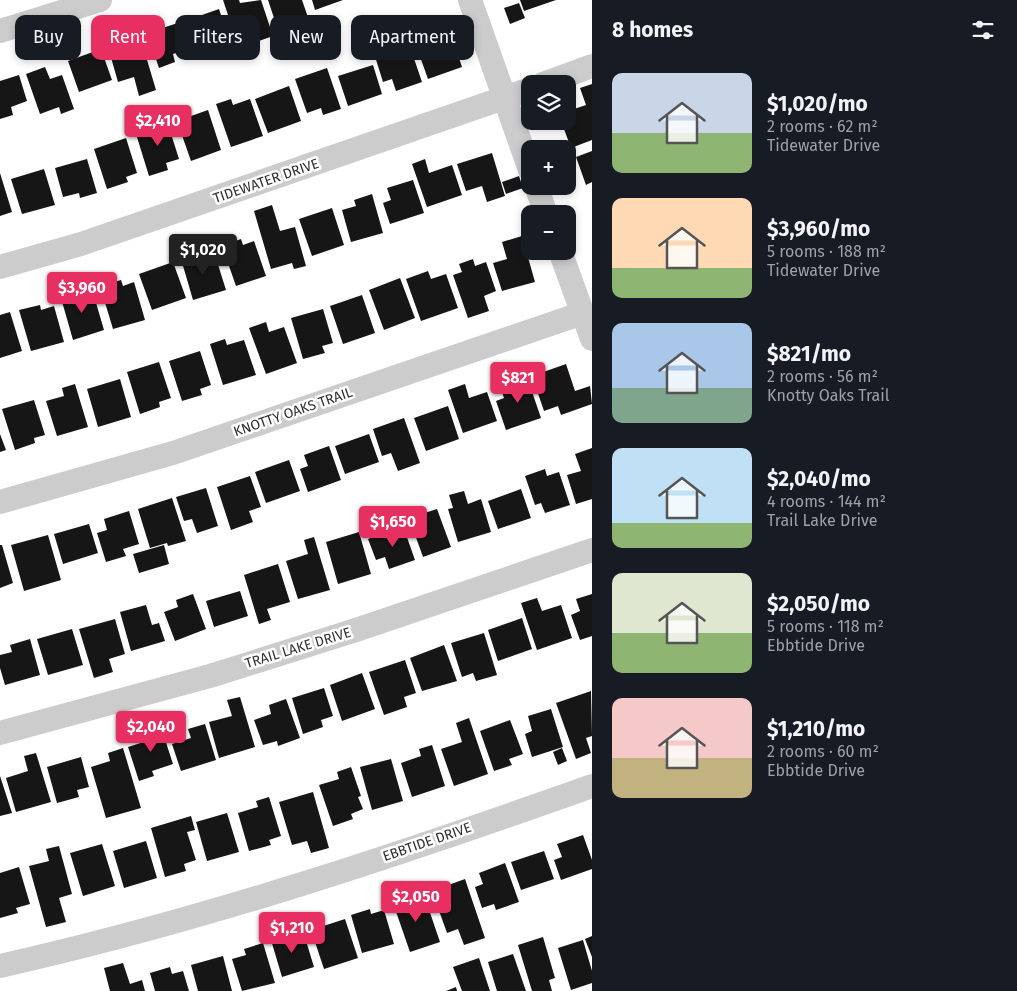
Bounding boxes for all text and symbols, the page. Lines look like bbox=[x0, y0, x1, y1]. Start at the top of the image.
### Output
chip: Buy bbox=[15, 15, 81, 60]
chip: Rent bbox=[91, 15, 165, 60]
chip: Filters bbox=[175, 15, 260, 60]
chip: New bbox=[270, 15, 341, 60]
chip: Apartment bbox=[351, 15, 474, 60]
icon: filters bbox=[969, 16, 997, 44]
text: 8 homes bbox=[612, 17, 693, 43]
map controls bbox=[521, 75, 576, 260]
button: layers bbox=[521, 75, 576, 130]
text: $1,020/mo bbox=[767, 91, 868, 117]
icon: home bbox=[652, 93, 712, 153]
pin: $2,410 bbox=[117, 104, 199, 147]
text: $2,410 bbox=[135, 111, 181, 130]
text: 2 rooms · 62 m² bbox=[767, 117, 878, 136]
text: Tidewater Drive bbox=[767, 136, 880, 155]
button: + bbox=[521, 140, 576, 195]
street label: TIDEWATER DRIVE bbox=[211, 155, 321, 207]
button: − bbox=[521, 205, 576, 260]
text: $3,960/mo bbox=[767, 216, 870, 242]
icon: home bbox=[652, 218, 712, 278]
pin: $1,020 bbox=[162, 234, 244, 276]
text: $1,020 bbox=[180, 240, 226, 259]
text: 5 rooms · 188 m² bbox=[767, 242, 886, 261]
text: Tidewater Drive bbox=[767, 261, 880, 280]
pin: $3,960 bbox=[41, 272, 123, 314]
text: $3,960 bbox=[58, 278, 106, 297]
text: $821/mo bbox=[767, 341, 851, 367]
icon: home bbox=[652, 343, 712, 403]
pin: $821 bbox=[488, 362, 548, 404]
text: 2 rooms · 56 m² bbox=[767, 367, 878, 386]
text: $821 bbox=[501, 368, 535, 387]
street label: KNOTTY OAKS TRAIL bbox=[231, 384, 355, 440]
text: Knotty Oaks Trail bbox=[767, 386, 889, 405]
text: $2,040/mo bbox=[767, 466, 871, 492]
icon: home bbox=[652, 468, 712, 528]
text: 4 rooms · 144 m² bbox=[767, 492, 886, 511]
pin: $1,650 bbox=[352, 506, 434, 548]
text: Trail Lake Drive bbox=[767, 511, 878, 530]
text: $1,650 bbox=[370, 512, 416, 531]
text: $2,050/mo bbox=[767, 591, 870, 617]
icon: home bbox=[652, 593, 712, 653]
text: 5 rooms · 118 m² bbox=[767, 617, 884, 636]
street label: TRAIL LAKE DRIVE bbox=[243, 624, 353, 672]
text: Ebbtide Drive bbox=[767, 636, 865, 655]
pin: $2,040 bbox=[110, 710, 192, 753]
text: $1,210/mo bbox=[767, 716, 865, 742]
text: $2,040 bbox=[127, 717, 175, 736]
icon: home bbox=[652, 718, 712, 778]
text: 2 rooms · 60 m² bbox=[767, 742, 879, 761]
text: Ebbtide Drive bbox=[767, 761, 865, 780]
street label: EBBTIDE DRIVE bbox=[380, 819, 474, 865]
pin: $2,050 bbox=[375, 880, 457, 923]
text: $2,050 bbox=[392, 887, 440, 906]
pin: $1,210 bbox=[251, 912, 333, 954]
text: $1,210 bbox=[270, 918, 314, 937]

